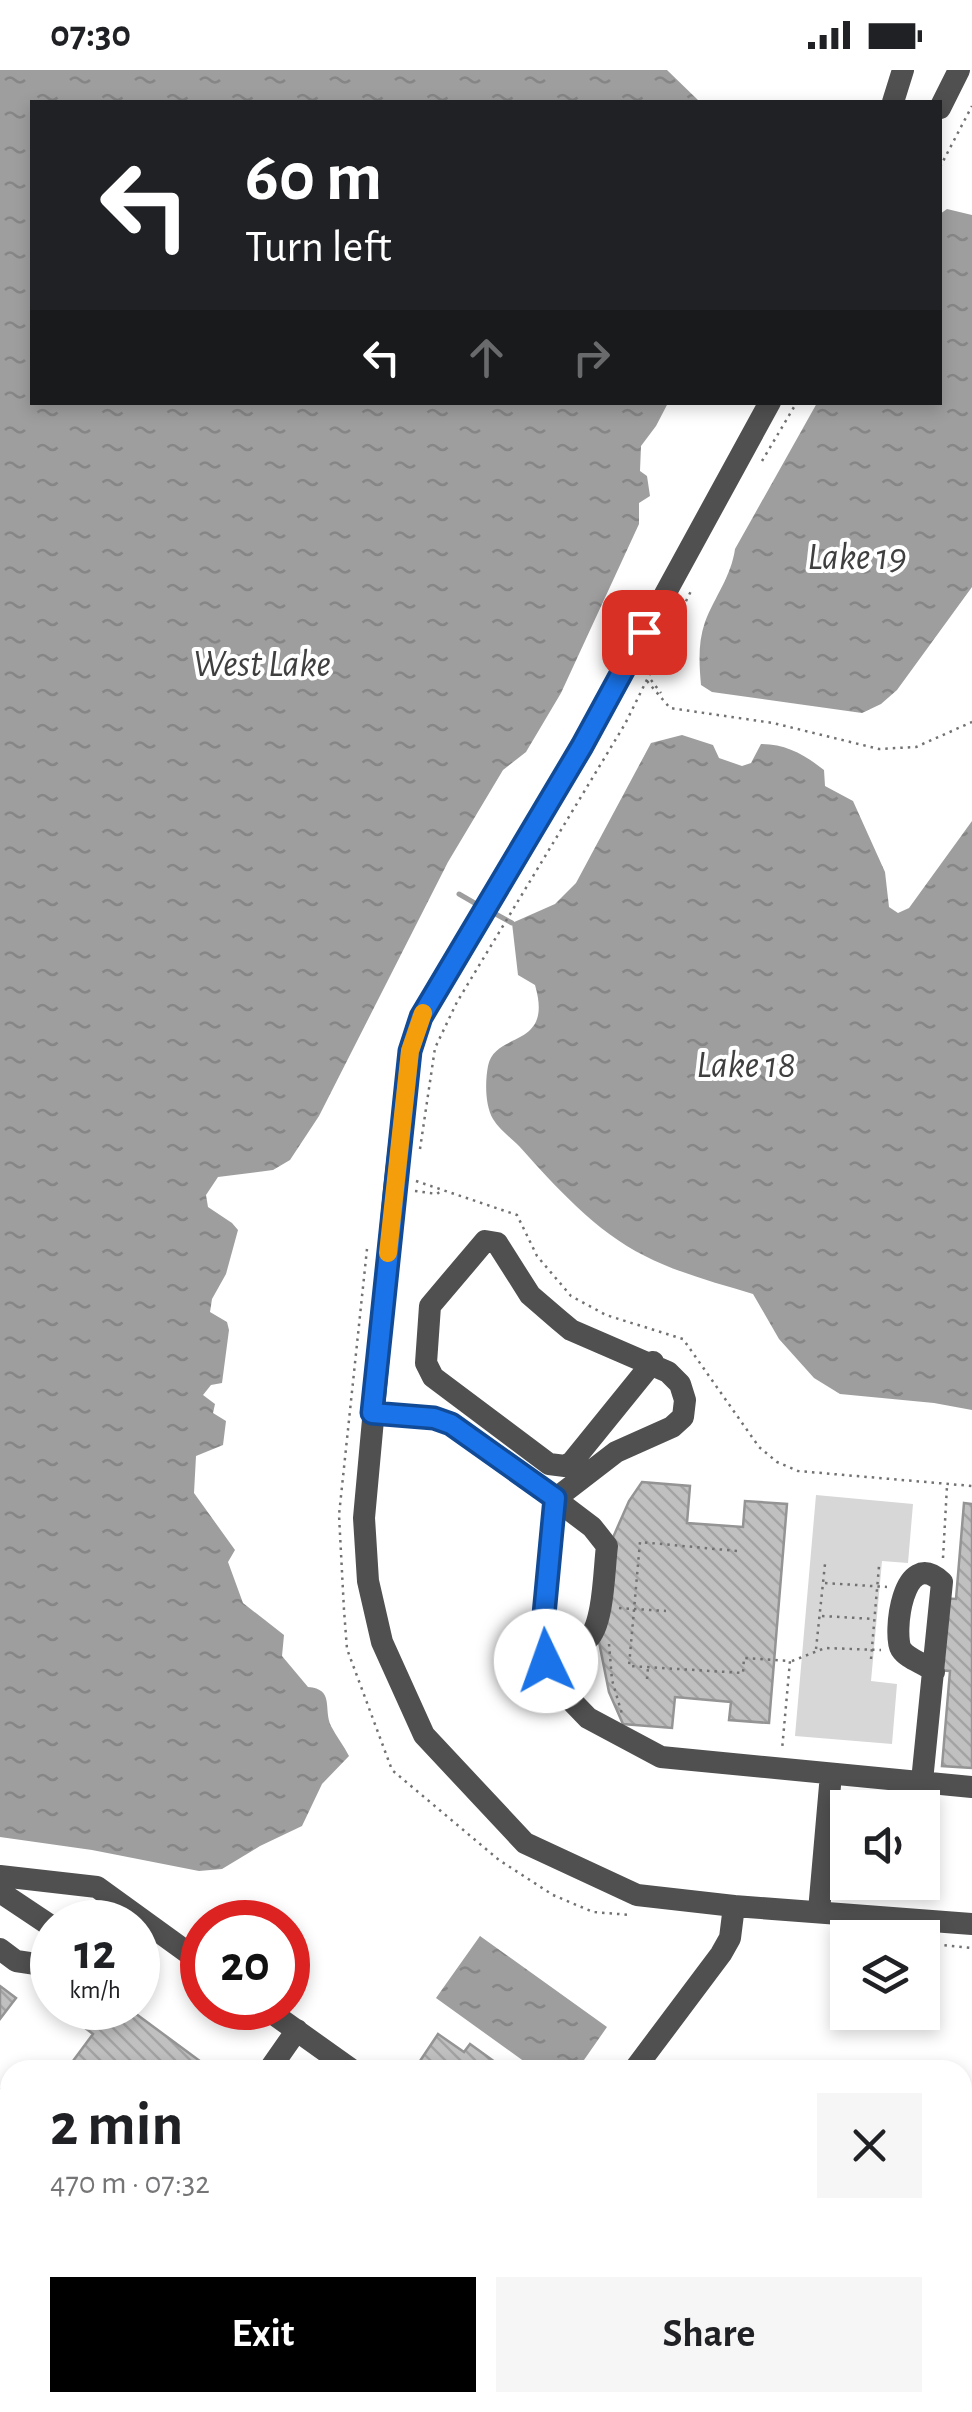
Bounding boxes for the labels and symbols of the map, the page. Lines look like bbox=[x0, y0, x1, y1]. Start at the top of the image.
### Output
water label: Lake 19 bbox=[807, 539, 907, 577]
pin bbox=[602, 590, 687, 675]
water label: West Lake bbox=[193, 646, 331, 684]
water label: Lake 18 bbox=[696, 1047, 796, 1085]
position arrow bbox=[494, 1609, 598, 1713]
speed limit sign: 20 bbox=[180, 1900, 310, 2030]

